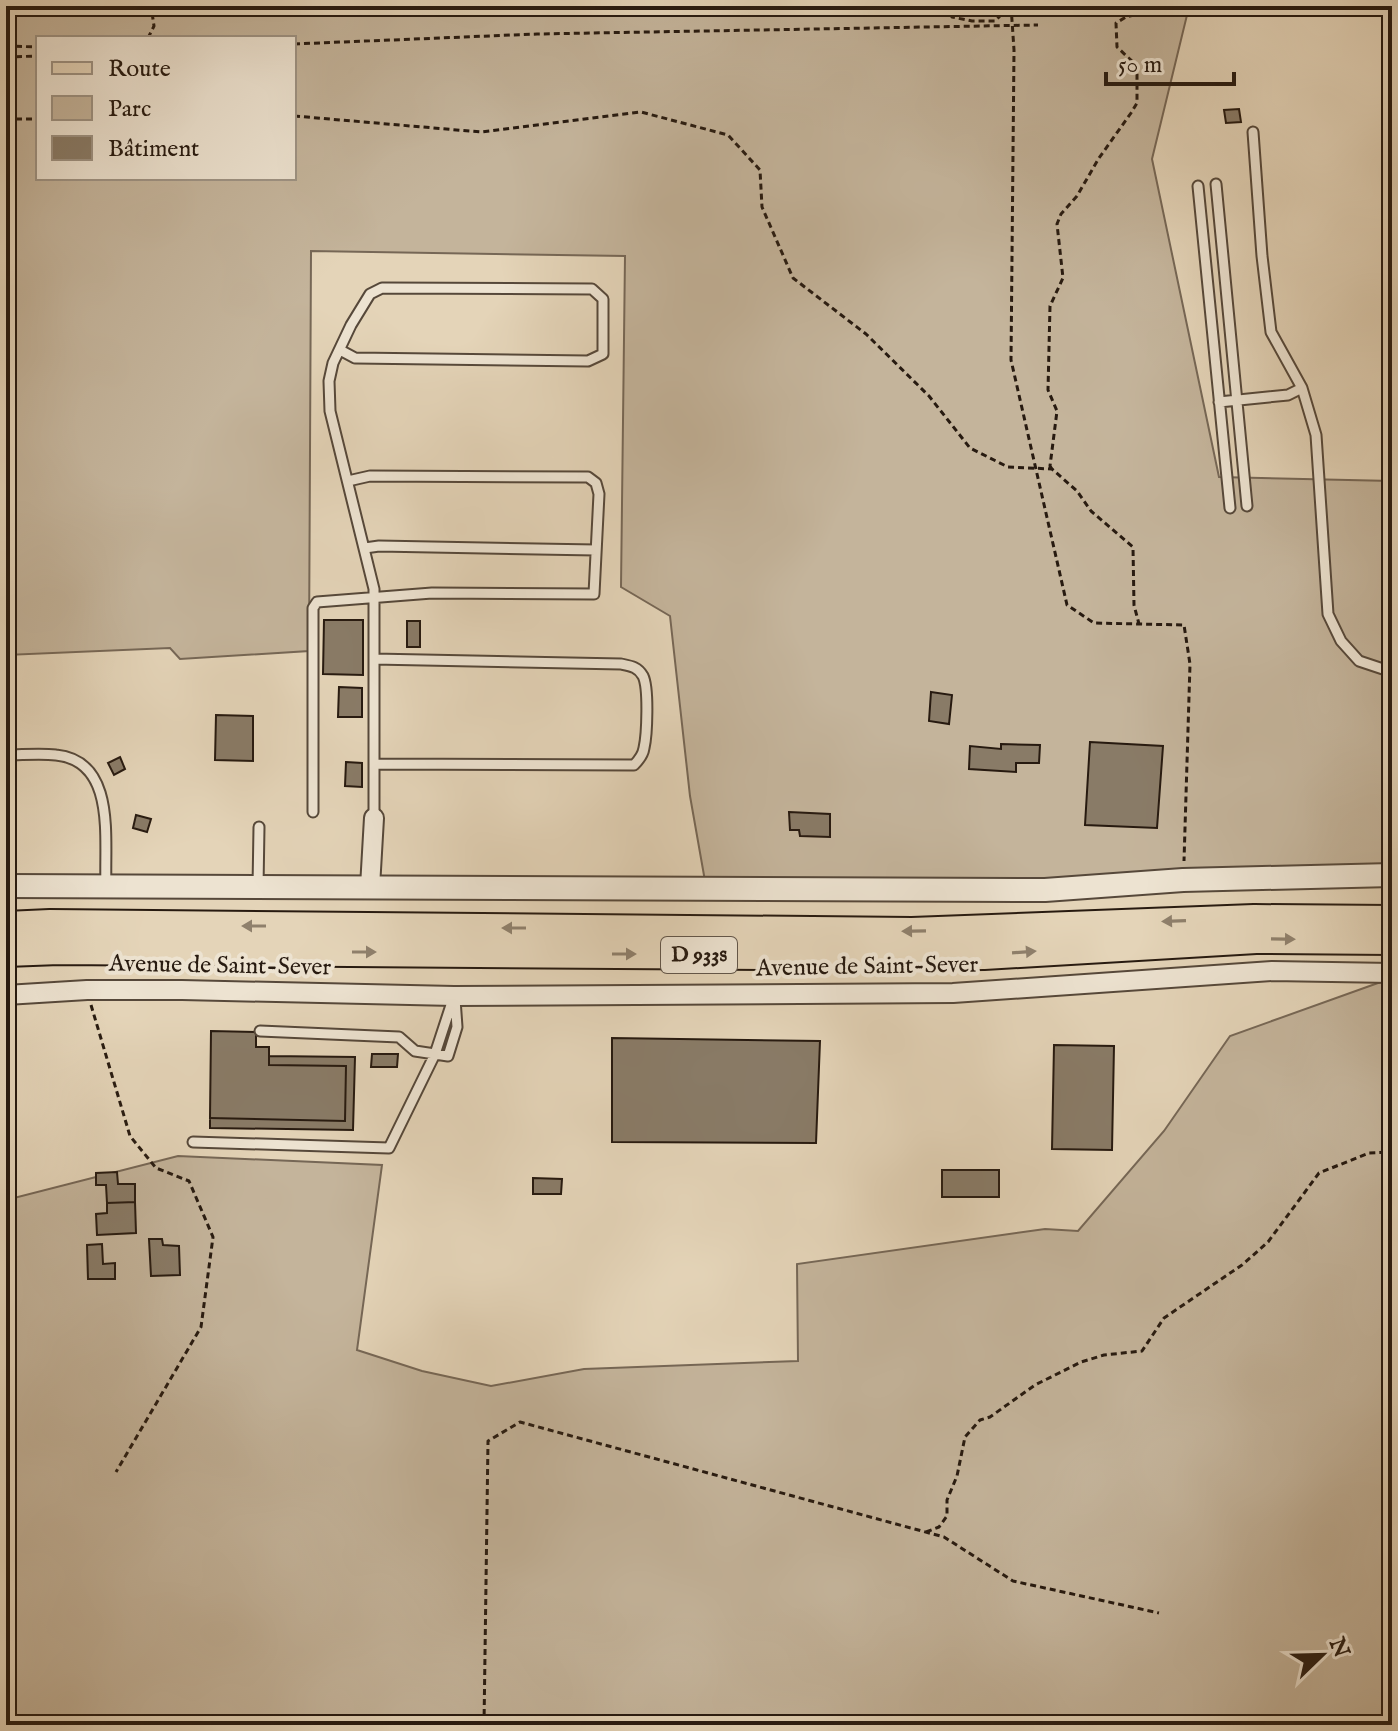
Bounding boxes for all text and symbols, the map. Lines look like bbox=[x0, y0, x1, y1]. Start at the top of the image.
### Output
legend bbox=[36, 36, 296, 180]
scale bar bbox=[1106, 36, 1234, 86]
text: 50 m bbox=[1118, 50, 1162, 81]
text: Route bbox=[108, 54, 171, 85]
text: Parc bbox=[108, 94, 151, 125]
text: Bâtiment bbox=[108, 134, 199, 165]
one-way arrow bbox=[1161, 915, 1186, 927]
one-way arrow bbox=[241, 920, 266, 932]
one-way arrow bbox=[501, 922, 526, 934]
one-way arrow bbox=[901, 925, 926, 937]
one-way arrow bbox=[1271, 933, 1296, 945]
road number: D 933s bbox=[661, 937, 737, 973]
one-way arrow bbox=[1012, 945, 1037, 958]
one-way arrow bbox=[352, 946, 377, 958]
one-way arrow bbox=[612, 948, 637, 960]
street label: Avenue de Saint-Sever bbox=[107, 949, 332, 983]
street label: Avenue de Saint-Sever bbox=[754, 950, 979, 984]
north arrow bbox=[1282, 1615, 1362, 1695]
text: N bbox=[1322, 1633, 1355, 1662]

